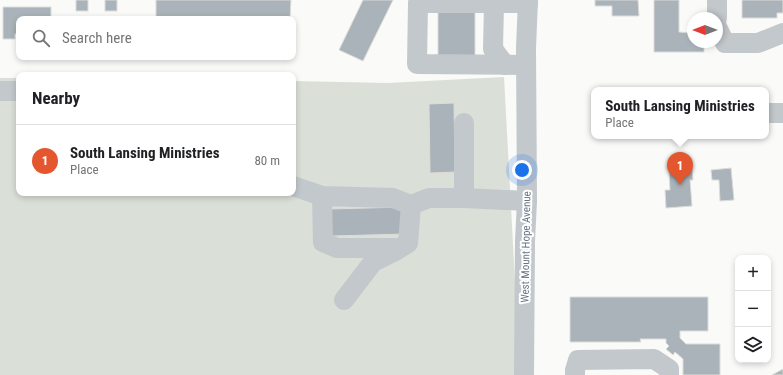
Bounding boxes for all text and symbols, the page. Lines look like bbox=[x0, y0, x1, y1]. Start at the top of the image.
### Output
north arrow bbox=[687, 12, 723, 48]
search box bbox=[16, 16, 296, 60]
icon: search bbox=[30, 27, 52, 49]
text: Search here bbox=[62, 29, 132, 47]
popup bbox=[591, 87, 769, 139]
text: Nearby bbox=[32, 88, 80, 108]
text: South Lansing Ministries bbox=[605, 97, 755, 115]
text: Place bbox=[605, 115, 634, 130]
text: South Lansing Ministries bbox=[70, 144, 219, 162]
pin: 1 bbox=[667, 152, 693, 185]
text: 1 bbox=[42, 153, 48, 168]
text: 80 m bbox=[254, 153, 280, 168]
your location bbox=[512, 160, 532, 180]
text: Place bbox=[70, 162, 99, 177]
street label: West Mount Hope Avenue bbox=[519, 191, 533, 303]
map controls bbox=[735, 255, 771, 363]
button: + bbox=[735, 255, 771, 291]
button: − bbox=[735, 291, 771, 327]
button: layers bbox=[735, 327, 771, 363]

